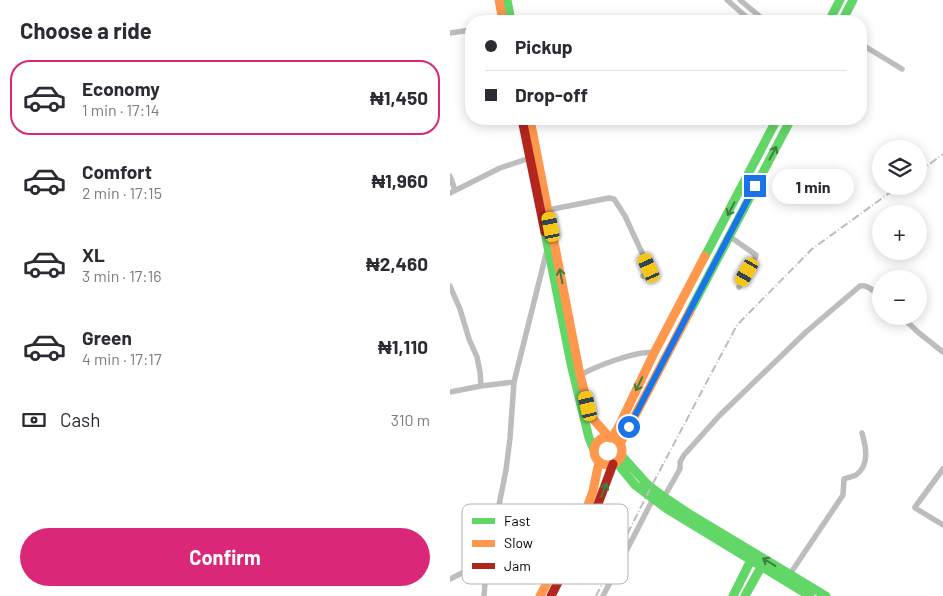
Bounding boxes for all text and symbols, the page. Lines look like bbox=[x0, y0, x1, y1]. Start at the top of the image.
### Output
text: Choose a ride bbox=[20, 17, 152, 43]
text: Pickup bbox=[515, 35, 573, 58]
icon: car bbox=[22, 75, 67, 120]
text: Economy bbox=[82, 77, 160, 100]
text: Drop-off bbox=[515, 83, 588, 106]
text: ₦1,450 bbox=[370, 86, 428, 109]
text: 1 min · 17:14 bbox=[82, 100, 160, 119]
map controls bbox=[872, 140, 927, 325]
button: layers bbox=[872, 140, 927, 195]
one-way arrow bbox=[768, 146, 778, 161]
icon: car bbox=[22, 158, 67, 203]
text: Comfort bbox=[82, 160, 152, 183]
callout: 1 min bbox=[772, 168, 855, 204]
text: ₦1,960 bbox=[371, 169, 428, 192]
route end bbox=[744, 175, 766, 197]
text: 1 min bbox=[795, 177, 831, 196]
text: 2 min · 17:15 bbox=[82, 183, 162, 202]
one-way arrow bbox=[726, 201, 736, 216]
button: + bbox=[872, 205, 927, 260]
car bbox=[540, 211, 561, 243]
icon: car bbox=[22, 241, 67, 286]
text: XL bbox=[82, 243, 105, 266]
car bbox=[636, 251, 661, 285]
text: ₦2,460 bbox=[366, 252, 428, 275]
car bbox=[733, 255, 760, 289]
text: 3 min · 17:16 bbox=[82, 266, 162, 285]
one-way arrow bbox=[556, 269, 566, 285]
button: − bbox=[872, 270, 927, 325]
icon: car bbox=[22, 324, 67, 369]
text: Green bbox=[82, 326, 132, 349]
text: ₦1,110 bbox=[378, 335, 428, 358]
text: 4 min · 17:17 bbox=[82, 349, 161, 368]
one-way arrow bbox=[634, 376, 644, 391]
car bbox=[577, 390, 598, 422]
icon: cash bbox=[20, 406, 48, 434]
text: Cash bbox=[60, 408, 101, 431]
text: 310 m bbox=[391, 410, 430, 429]
route start bbox=[618, 416, 640, 438]
one-way arrow bbox=[599, 483, 609, 498]
legend bbox=[462, 504, 628, 584]
text: Fast bbox=[504, 512, 530, 529]
button: Confirm bbox=[20, 528, 430, 586]
text: Slow bbox=[504, 534, 533, 551]
one-way arrow bbox=[762, 556, 776, 566]
text: Jam bbox=[504, 557, 531, 574]

